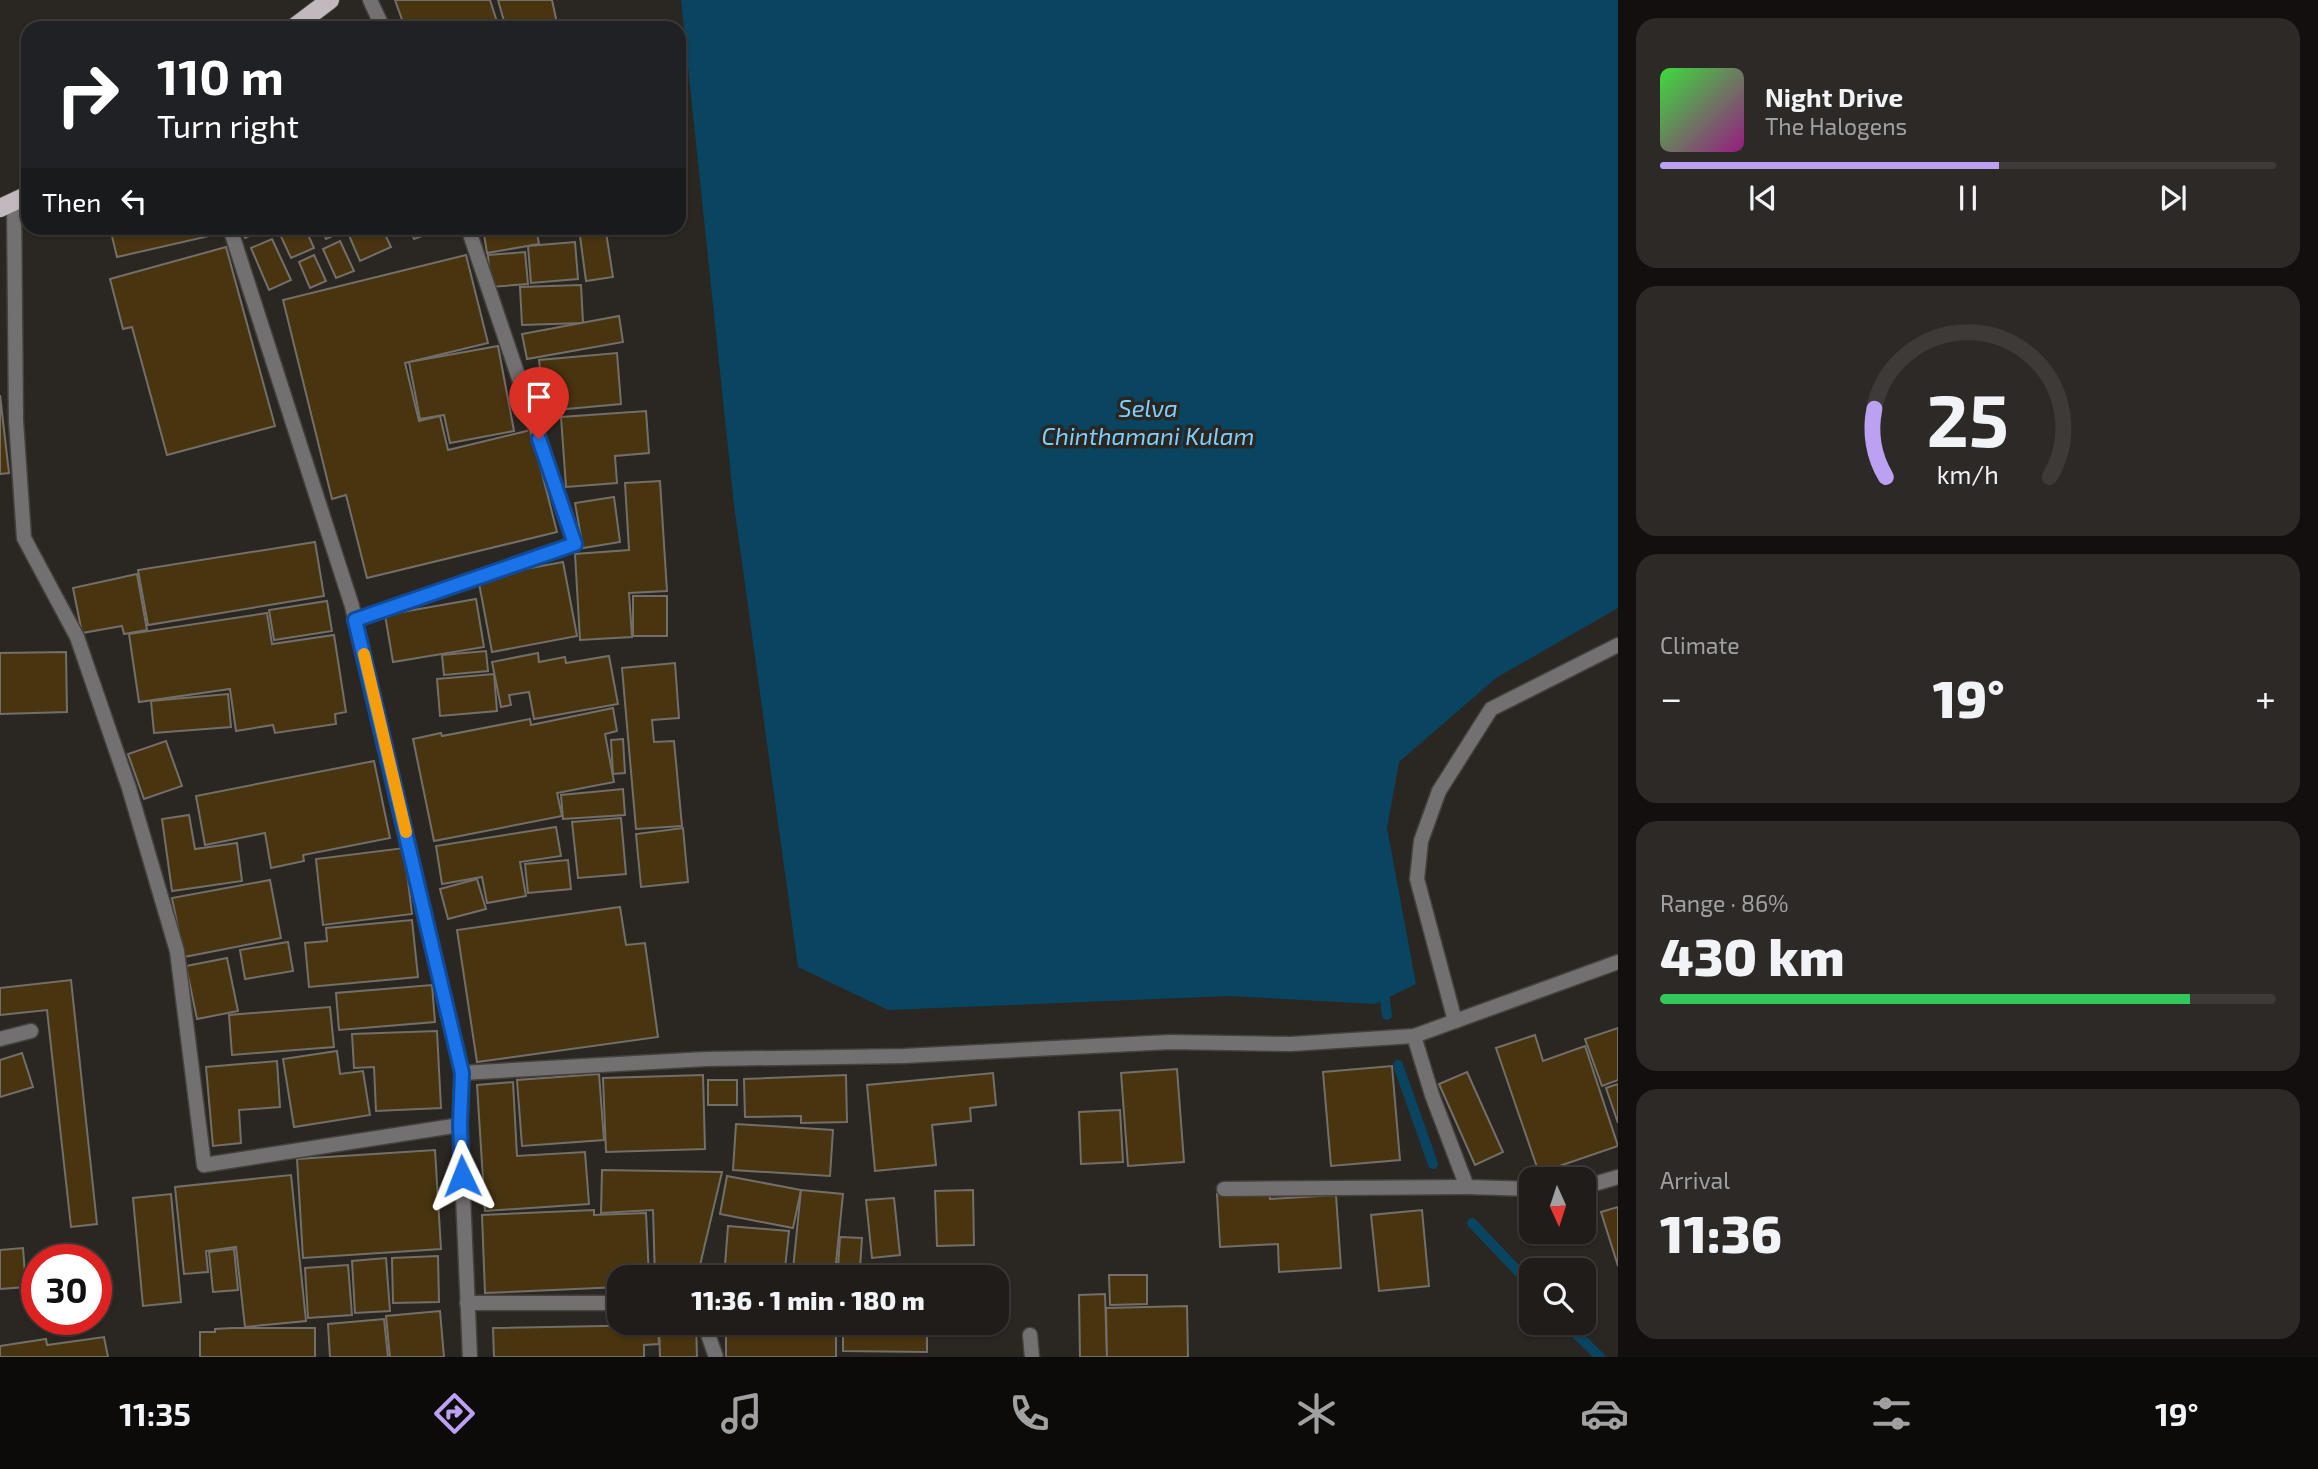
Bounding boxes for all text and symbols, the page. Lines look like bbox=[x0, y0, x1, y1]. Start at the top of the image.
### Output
text: 110 m bbox=[157, 46, 284, 105]
icon: right bbox=[42, 49, 133, 140]
text: Night Drive bbox=[1765, 81, 1903, 112]
text: Turn right bbox=[157, 106, 299, 144]
text: The Halogens bbox=[1765, 112, 1907, 140]
icon: previous bbox=[1744, 179, 1782, 217]
icon: pause bbox=[1949, 179, 1987, 217]
icon: next bbox=[2154, 179, 2192, 217]
icon: left bbox=[115, 182, 153, 220]
text: Then bbox=[42, 186, 101, 217]
pin bbox=[509, 367, 569, 439]
text: 25 bbox=[1927, 374, 2009, 462]
icon: arrive bbox=[520, 378, 558, 416]
water label: Selva Chinthamani Kulam bbox=[1041, 393, 1255, 450]
text: km/h bbox=[1937, 458, 1999, 488]
text: Climate bbox=[1660, 631, 1740, 659]
text: 19° bbox=[1933, 666, 2005, 728]
text: − bbox=[1660, 674, 1682, 720]
text: + bbox=[2255, 674, 2276, 720]
text: Range · 86% bbox=[1660, 889, 1789, 917]
text: 430 km bbox=[1660, 924, 1845, 986]
position arrow bbox=[425, 1139, 499, 1213]
text: Arrival bbox=[1660, 1166, 1730, 1194]
north arrow bbox=[1519, 1167, 1596, 1244]
map controls bbox=[1519, 1167, 1596, 1335]
text: 11:36 bbox=[1660, 1201, 1782, 1263]
speed limit sign: 30 bbox=[21, 1244, 112, 1335]
button: search bbox=[1519, 1258, 1596, 1335]
text: 11:36 · 1 min · 180 m bbox=[691, 1284, 925, 1315]
icon: directions bbox=[430, 1389, 479, 1438]
icon: music bbox=[717, 1389, 766, 1438]
icon: phone bbox=[1005, 1389, 1054, 1438]
icon: climate bbox=[1292, 1389, 1341, 1438]
icon: car bbox=[1580, 1389, 1629, 1438]
icon: filters bbox=[1867, 1389, 1916, 1438]
text: 11:35 bbox=[119, 1394, 191, 1432]
text: 19° bbox=[2155, 1394, 2199, 1432]

